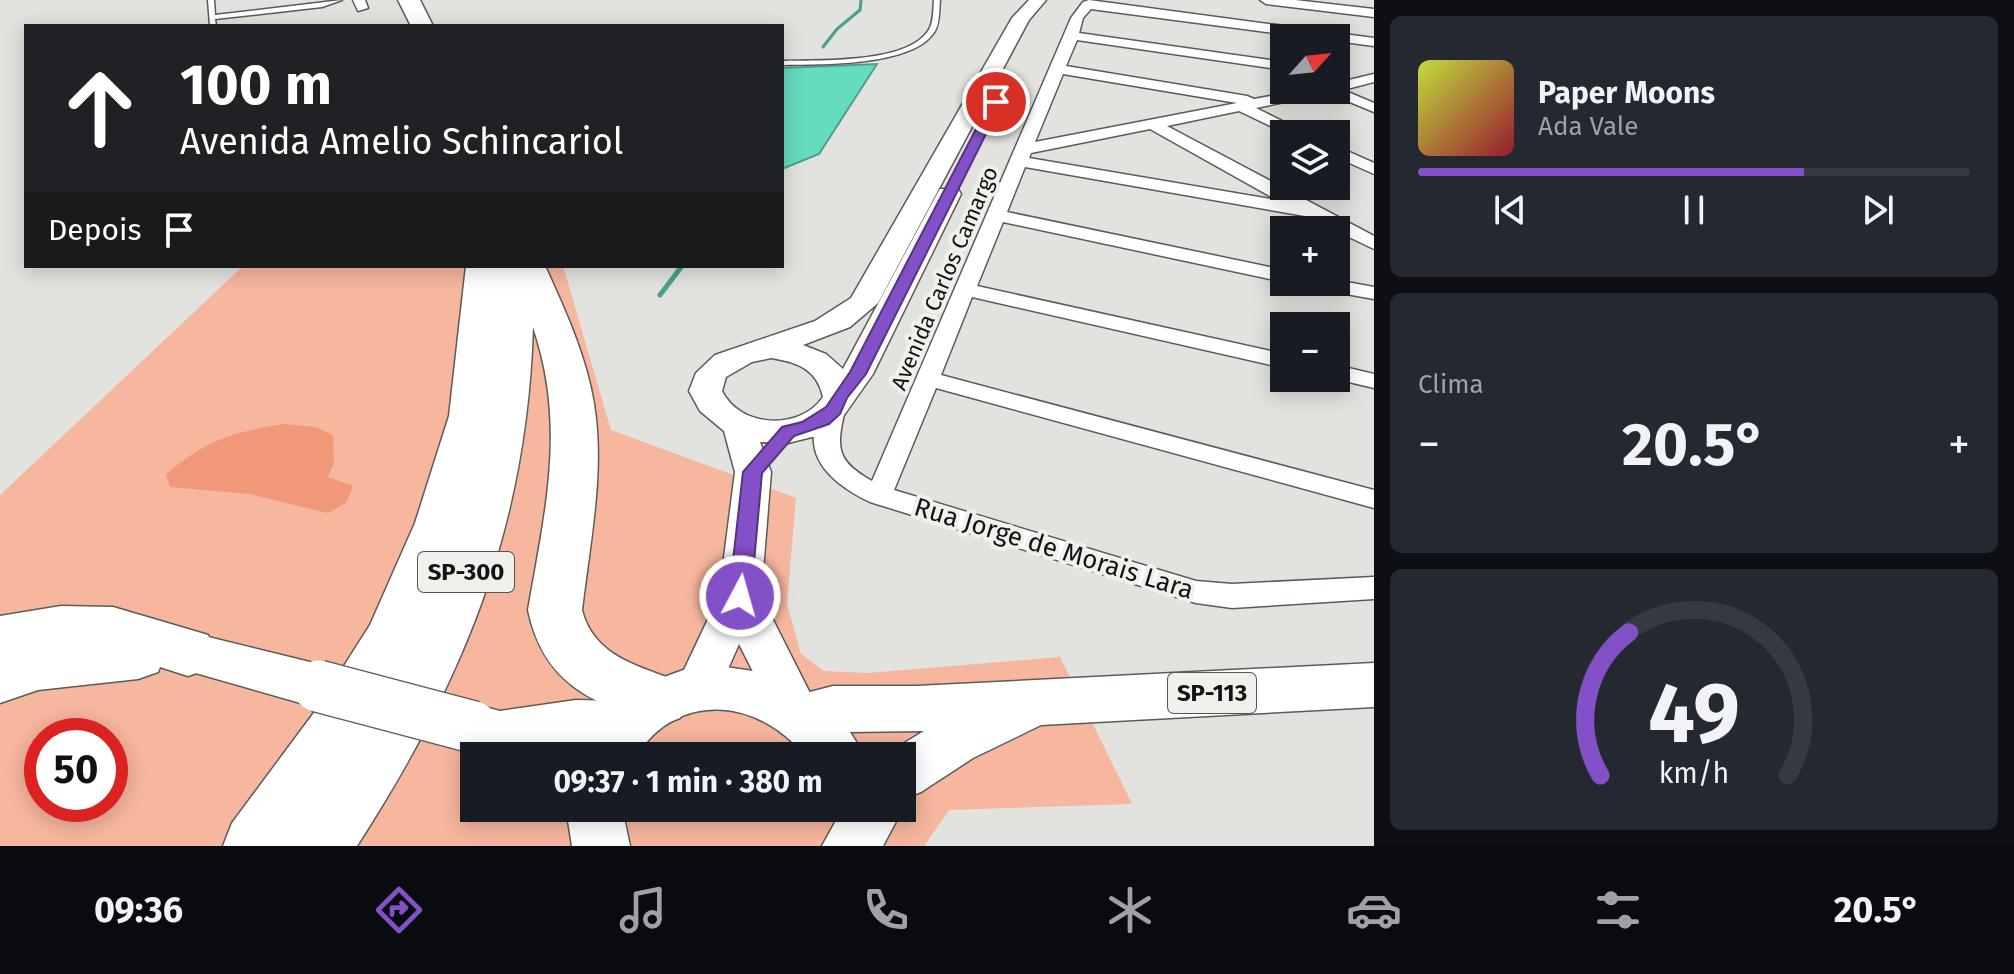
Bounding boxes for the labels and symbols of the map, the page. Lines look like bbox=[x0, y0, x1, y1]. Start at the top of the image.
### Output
north arrow bbox=[1270, 24, 1350, 104]
pin bbox=[962, 68, 1030, 136]
street label: Avenida Carlos Camargo bbox=[885, 162, 1004, 394]
street label: Rua Jorge de Morais Lara bbox=[910, 491, 1197, 606]
road number: SP-300 bbox=[418, 552, 514, 592]
position arrow bbox=[698, 554, 782, 638]
road number: SP-113 bbox=[1168, 673, 1256, 713]
speed limit sign: 50 bbox=[24, 718, 128, 822]

